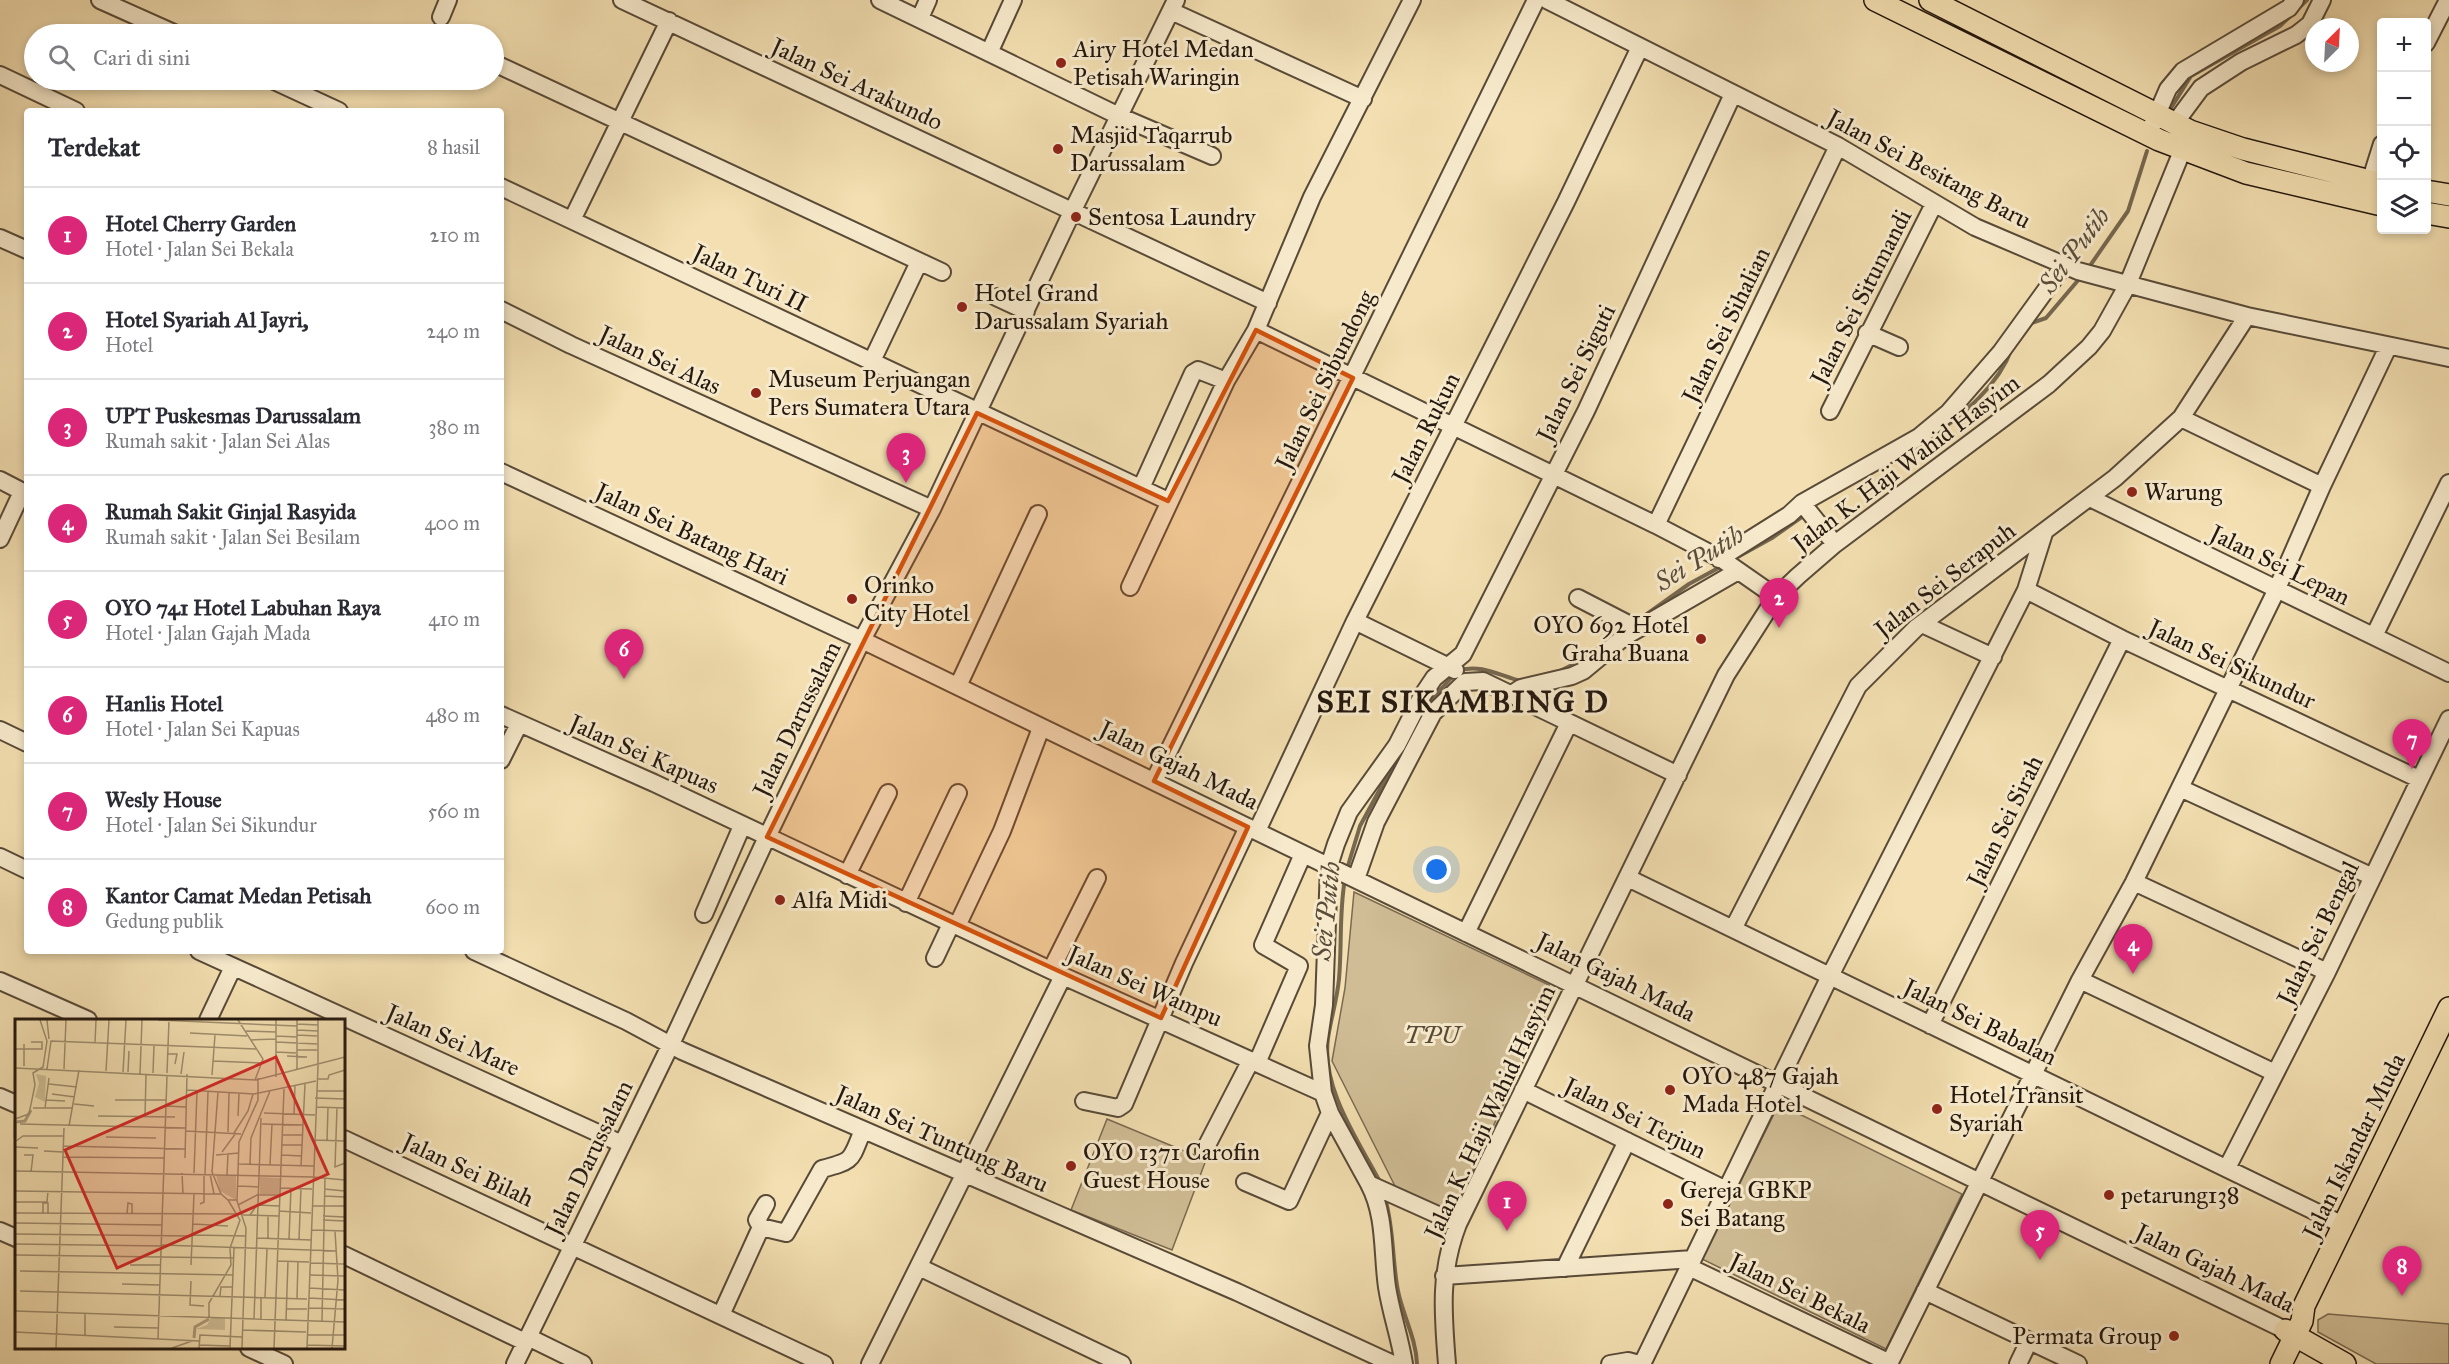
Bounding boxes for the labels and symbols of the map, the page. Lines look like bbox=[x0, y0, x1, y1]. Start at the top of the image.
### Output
north arrow bbox=[2305, 18, 2359, 72]
street label: Jalan Sei Arakundo bbox=[764, 30, 948, 137]
place label: Airy Hotel Medan Petisah Waringin bbox=[1072, 34, 1254, 92]
marker: Airy Hotel Medan Petisah Waringin bbox=[1054, 56, 1068, 70]
street label: Jalan Sei Besitang Baru bbox=[1819, 101, 2036, 236]
place label: Masjid Taqarrub Darussalam bbox=[1070, 120, 1233, 178]
marker: Masjid Taqarrub Darussalam bbox=[1051, 142, 1065, 156]
water label: Sei Putih bbox=[2031, 201, 2117, 300]
place label: Sentosa Laundry bbox=[1088, 202, 1256, 232]
street label: Jalan Sei Situmandi bbox=[1802, 204, 1918, 393]
marker: Sentosa Laundry bbox=[1069, 210, 1083, 224]
street label: Jalan Turi II bbox=[685, 236, 812, 319]
street label: Jalan Sei Sihalian bbox=[1674, 242, 1777, 411]
place label: Hotel Grand Darussalam Syariah bbox=[974, 278, 1169, 336]
street label: Jalan Sei Sibundong bbox=[1267, 285, 1382, 477]
street label: Jalan Sei Siguti bbox=[1528, 299, 1622, 449]
marker: Hotel Grand Darussalam Syariah bbox=[955, 300, 969, 314]
street label: Jalan Sei Alas bbox=[592, 317, 726, 401]
place label: Museum Perjuangan Pers Sumatera Utara bbox=[768, 364, 971, 422]
street label: Jalan Rukun bbox=[1384, 368, 1467, 491]
street label: Jalan K. Haji Wahid Hasyim bbox=[1784, 368, 2026, 560]
marker: Museum Perjuangan Pers Sumatera Utara bbox=[749, 386, 763, 400]
pin: 3 bbox=[886, 434, 926, 483]
street label: Jalan Sei Batang Hari bbox=[588, 475, 794, 592]
place label: Warung bbox=[2144, 477, 2223, 507]
marker: Warung bbox=[2125, 485, 2139, 499]
street label: Jalan Sei Serapuh bbox=[1866, 516, 2021, 646]
street label: Jalan Sei Lepan bbox=[2202, 517, 2355, 612]
water label: Sei Putih bbox=[1648, 518, 1750, 598]
place label: Orinko City Hotel bbox=[864, 570, 970, 628]
pin: 2 bbox=[1760, 578, 1798, 628]
marker: Orinko City Hotel bbox=[845, 592, 859, 606]
place label: OYO 692 Hotel Graha Buana bbox=[1533, 610, 1690, 668]
street label: Jalan Sei Sikundur bbox=[2141, 611, 2320, 716]
pin: 6 bbox=[604, 630, 644, 679]
marker: OYO 692 Hotel Graha Buana bbox=[1694, 632, 1708, 646]
street label: Jalan Darussalam bbox=[745, 636, 848, 804]
district label: SEI SIKAMBING D bbox=[1317, 684, 1609, 720]
street label: Jalan Sei Kapuas bbox=[562, 706, 723, 800]
street label: Jalan Gajah Mada bbox=[1092, 712, 1264, 817]
pin: 7 bbox=[2392, 720, 2432, 769]
street label: Jalan Sei Sirah bbox=[1959, 750, 2050, 894]
your location bbox=[1422, 855, 1451, 884]
street label: Jalan Sei Bengal bbox=[2269, 856, 2366, 1013]
water label: Sei Putih bbox=[1305, 860, 1347, 963]
place label: Alfa Midi bbox=[791, 885, 888, 915]
marker: Alfa Midi bbox=[773, 893, 787, 907]
street label: Jalan Gajah Mada bbox=[1529, 924, 1701, 1029]
pin: 4 bbox=[2114, 924, 2152, 974]
street label: Jalan Sei Wampu bbox=[1060, 937, 1227, 1034]
street label: Jalan Sei Babalan bbox=[1896, 971, 2062, 1072]
street label: Jalan K. Haji Wahid Hasyim bbox=[1417, 980, 1562, 1247]
street label: Jalan Sei Mare bbox=[379, 996, 525, 1083]
inset map bbox=[15, 1019, 345, 1349]
park label: TPU bbox=[1404, 1020, 1464, 1050]
street label: Jalan Iskandar Muda bbox=[2295, 1047, 2412, 1246]
place label: OYO 487 Gajah Mada Hotel bbox=[1682, 1061, 1839, 1119]
street label: Jalan Sei Terjun bbox=[1556, 1069, 1711, 1165]
street label: Jalan Darussalam bbox=[537, 1075, 640, 1243]
street label: Jalan Sei Tuntung Baru bbox=[828, 1077, 1053, 1200]
place label: Hotel Transit Syariah bbox=[1949, 1080, 2084, 1138]
marker: OYO 487 Gajah Mada Hotel bbox=[1663, 1083, 1677, 1097]
marker: Hotel Transit Syariah bbox=[1930, 1102, 1944, 1116]
street label: Jalan Sei Bilah bbox=[395, 1125, 539, 1214]
place label: OYO 1371 Carofin Guest House bbox=[1083, 1137, 1260, 1195]
marker: OYO 1371 Carofin Guest House bbox=[1064, 1159, 1078, 1173]
place label: Gereja GBKP Sei Batang bbox=[1680, 1175, 1812, 1233]
place label: petarung138 bbox=[2120, 1180, 2240, 1210]
pin: 1 bbox=[1488, 1182, 1526, 1231]
marker: petarung138 bbox=[2102, 1188, 2116, 1202]
marker: Gereja GBKP Sei Batang bbox=[1661, 1197, 1675, 1211]
pin: 5 bbox=[2020, 1210, 2060, 1260]
street label: Jalan Gajah Mada bbox=[2128, 1215, 2300, 1320]
street label: Jalan Sei Bekala bbox=[1722, 1245, 1876, 1340]
pin: 8 bbox=[2382, 1246, 2422, 1296]
place label: Permata Group bbox=[2012, 1321, 2162, 1351]
marker: Permata Group bbox=[2167, 1329, 2181, 1343]

